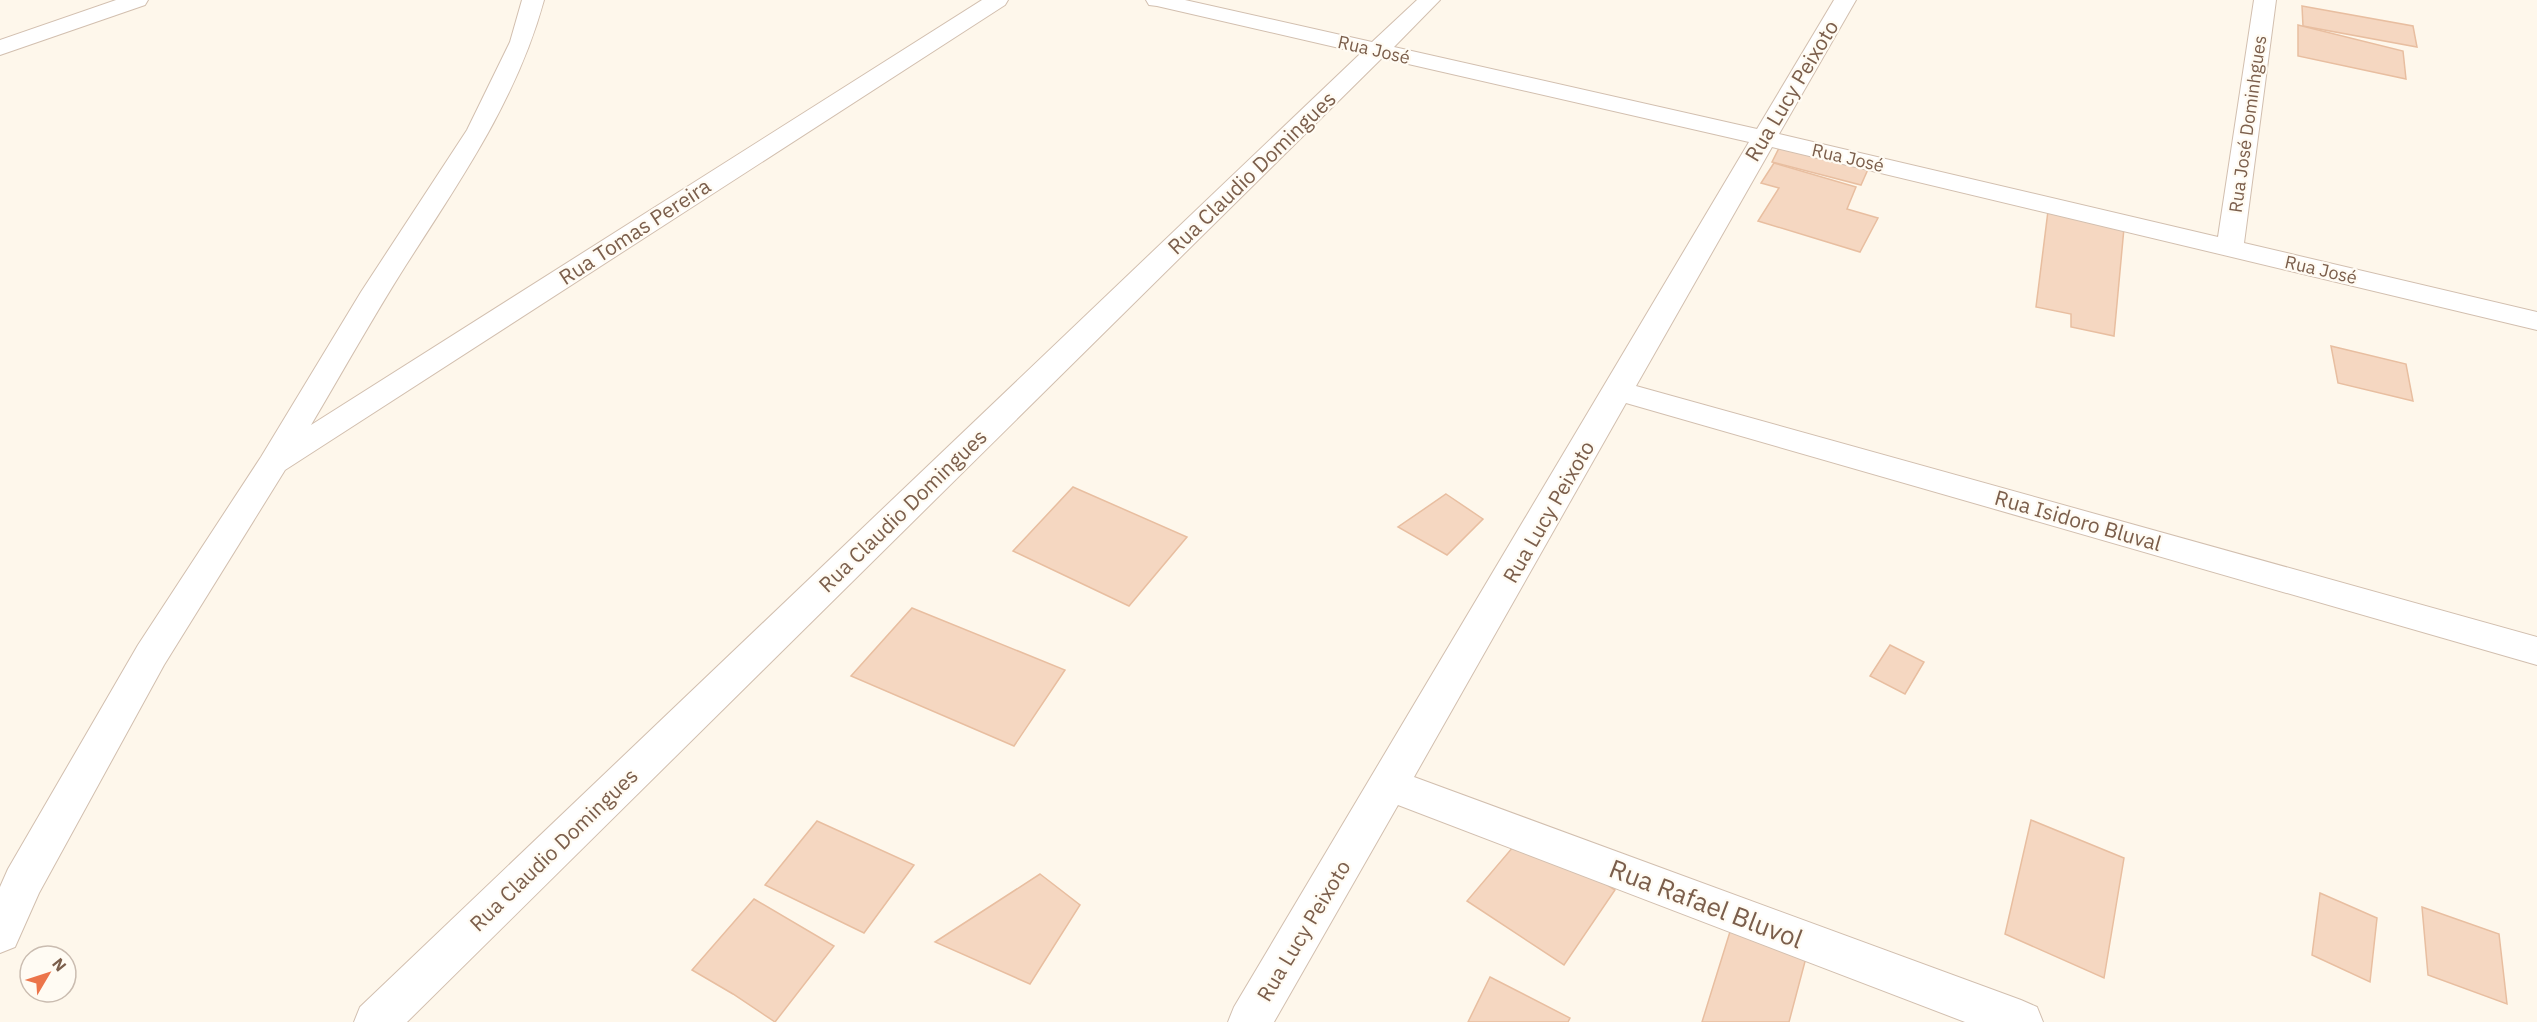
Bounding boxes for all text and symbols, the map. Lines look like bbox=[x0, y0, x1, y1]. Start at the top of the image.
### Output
street label: Rua Lucy Peixoto bbox=[1738, 15, 1844, 166]
street label: Rua José bbox=[1336, 30, 1413, 69]
street label: Rua José Dominhgues bbox=[2224, 34, 2271, 214]
street label: Rua Claudio Domingues bbox=[1161, 85, 1341, 260]
street label: Rua José bbox=[1810, 138, 1887, 177]
street label: Rua Tomas Pereira bbox=[553, 172, 716, 291]
street label: Rua José bbox=[2283, 250, 2360, 289]
street label: Rua Claudio Domingues bbox=[812, 423, 992, 598]
street label: Rua Lucy Peixoto bbox=[1496, 435, 1600, 588]
street label: Rua Isidoro Bluval bbox=[1992, 483, 2165, 557]
street label: Rua Claudio Domingues bbox=[463, 762, 643, 937]
street label: Rua Rafael Bluvol bbox=[1605, 851, 1808, 956]
street label: Rua Lucy Peixoto bbox=[1250, 855, 1356, 1006]
north arrow bbox=[18, 944, 78, 1004]
text: N bbox=[48, 954, 71, 975]

